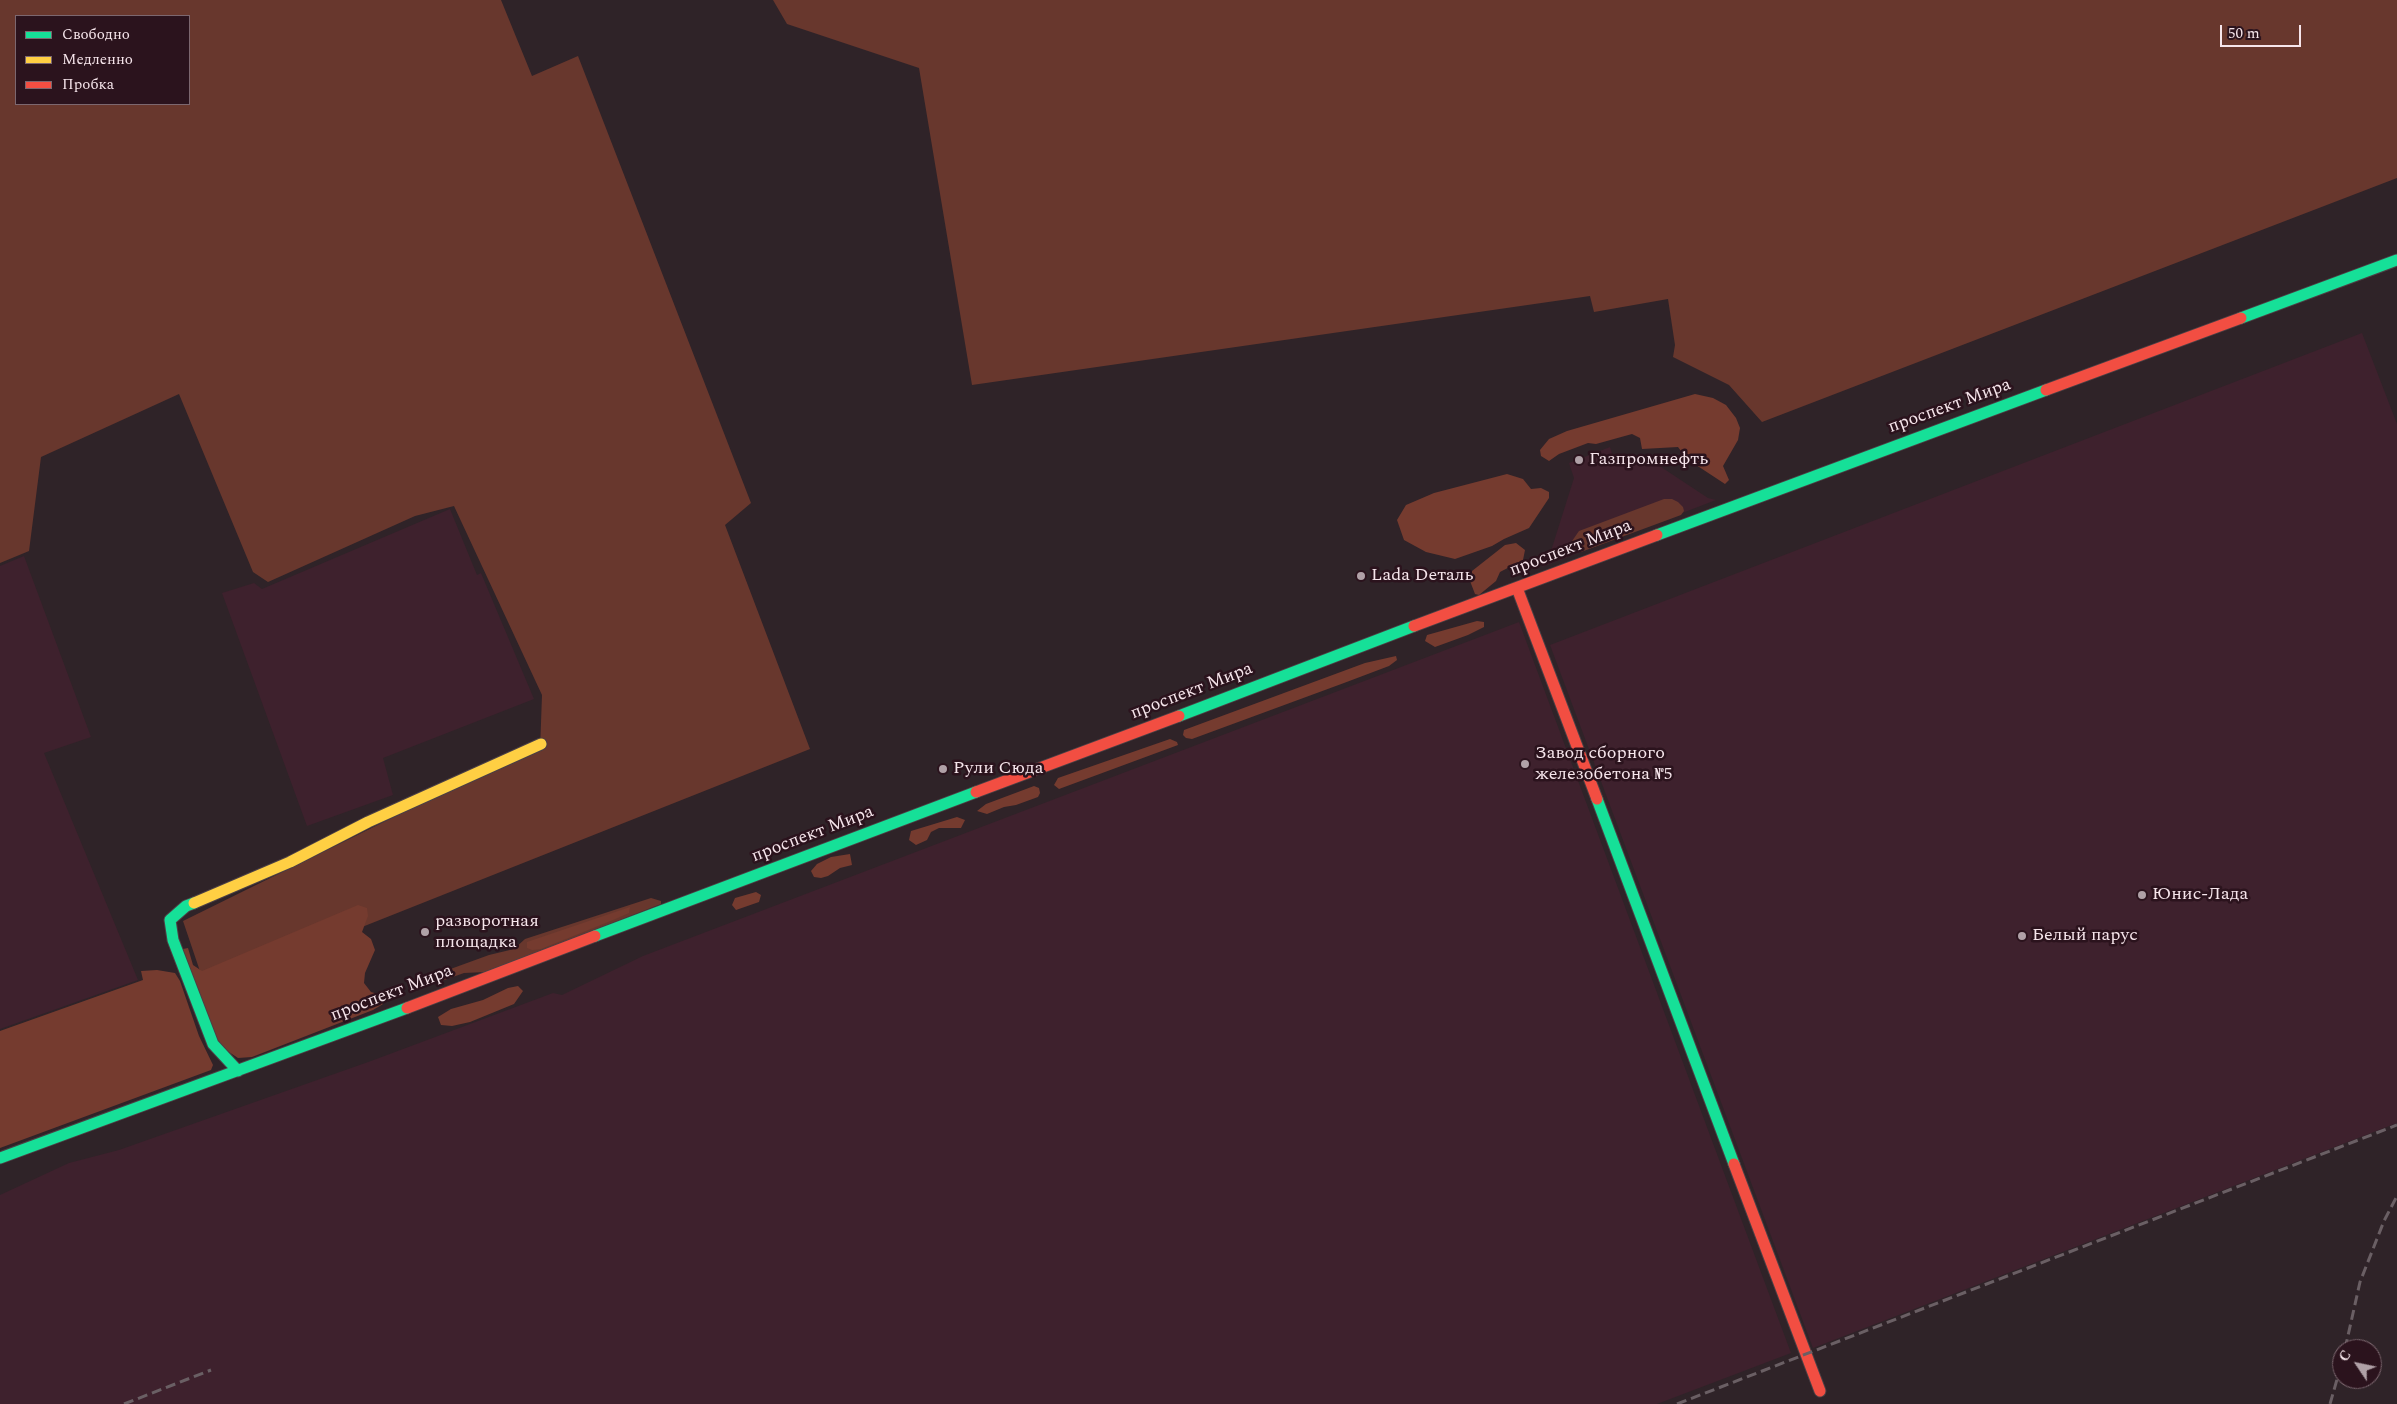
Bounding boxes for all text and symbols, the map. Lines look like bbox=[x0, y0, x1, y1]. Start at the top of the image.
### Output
legend bbox=[15, 15, 190, 105]
scale bar bbox=[2222, 15, 2303, 47]
text: 50 m bbox=[2228, 22, 2260, 45]
text: Свободно bbox=[62, 23, 130, 46]
text: Медленно bbox=[62, 48, 133, 71]
text: Пробка bbox=[62, 73, 114, 96]
street label: проспект Мира bbox=[1886, 375, 2014, 439]
place label: Газпромнефть bbox=[1589, 449, 1708, 471]
marker: Газпромнефть bbox=[1573, 454, 1585, 466]
street label: проспект Мира bbox=[1507, 516, 1635, 582]
place label: Lada Dеталь bbox=[1371, 565, 1474, 587]
marker: Lada Dеталь bbox=[1355, 570, 1367, 582]
street label: проспект Мира bbox=[1128, 659, 1256, 725]
place label: Завод сборного железобетона №5 bbox=[1535, 743, 1673, 786]
place label: Рули Сюда bbox=[953, 758, 1043, 780]
marker: Завод сборного железобетона №5 bbox=[1519, 758, 1531, 770]
marker: Рули Сюда bbox=[937, 763, 949, 775]
street label: проспект Мира bbox=[749, 802, 877, 868]
place label: Юнис-Лада bbox=[2152, 884, 2248, 906]
marker: Юнис-Лада bbox=[2136, 889, 2148, 901]
place label: разворотная площадка bbox=[435, 911, 539, 954]
place label: Белый парус bbox=[2032, 925, 2138, 947]
marker: разворотная площадка bbox=[419, 926, 431, 938]
marker: Белый парус bbox=[2016, 930, 2028, 942]
street label: проспект Мира bbox=[328, 961, 456, 1027]
north arrow bbox=[2332, 1339, 2382, 1389]
text: С bbox=[2333, 1346, 2356, 1366]

